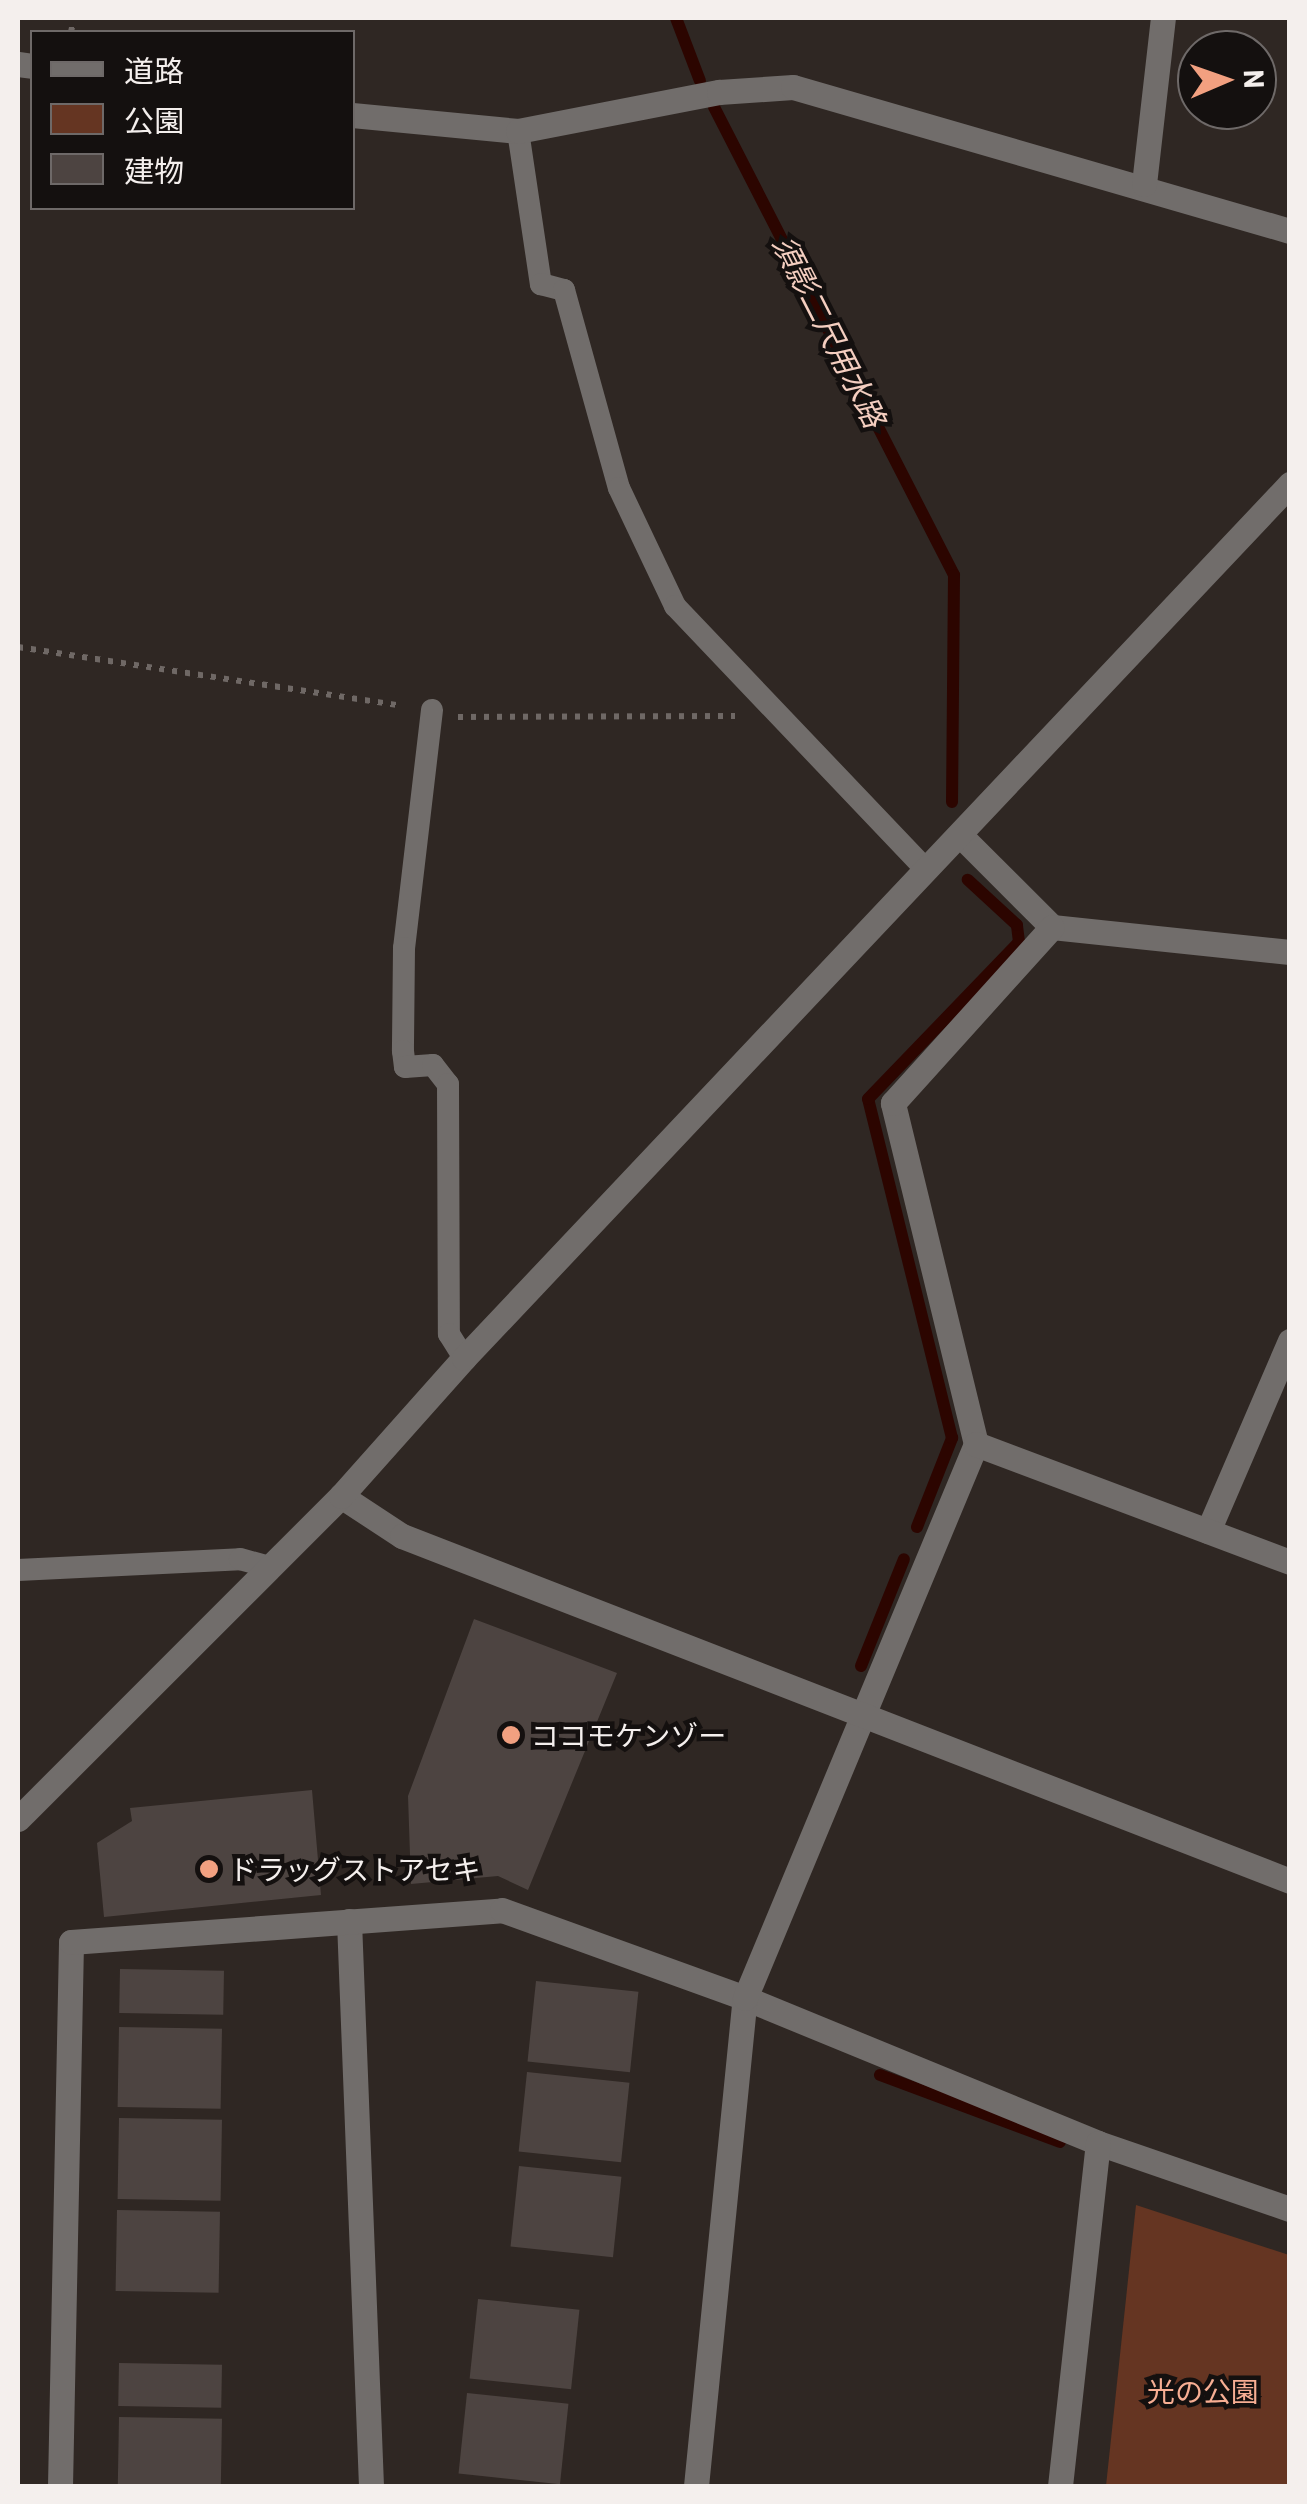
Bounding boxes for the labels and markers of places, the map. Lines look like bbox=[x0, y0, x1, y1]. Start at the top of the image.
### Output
place label: ココモケンゾー bbox=[531, 1718, 727, 1752]
marker: ココモケンゾー bbox=[500, 1724, 522, 1746]
place label: ドラッグストアセキ bbox=[229, 1852, 481, 1886]
marker: ドラッグストアセキ bbox=[198, 1858, 220, 1880]

